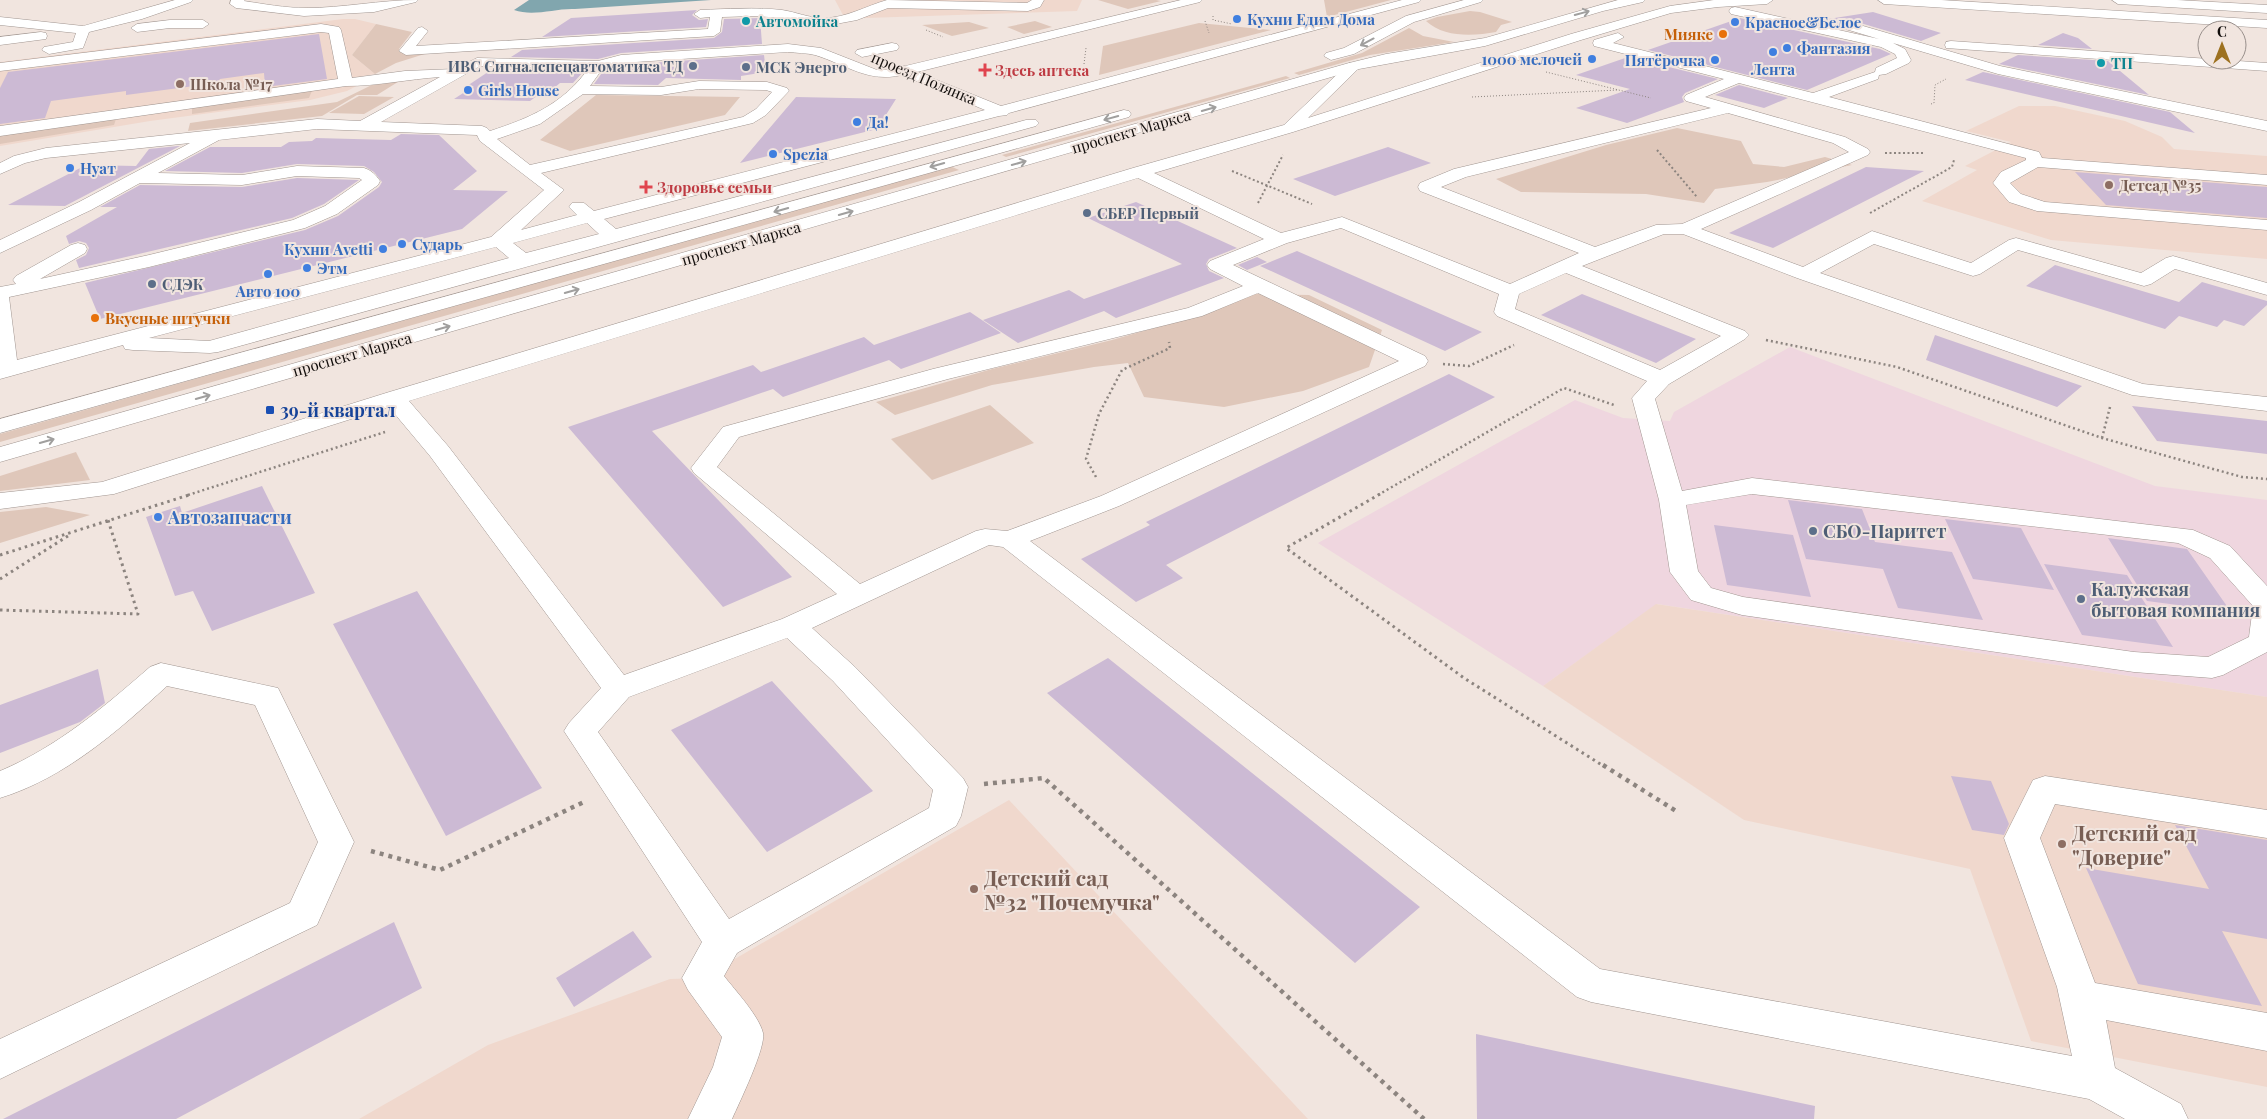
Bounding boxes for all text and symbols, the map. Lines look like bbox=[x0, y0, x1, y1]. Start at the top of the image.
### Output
one-way arrow bbox=[1574, 7, 1590, 17]
place label: Кухни Едим Дома bbox=[1247, 9, 1375, 29]
place label: Автомойка bbox=[755, 11, 838, 31]
place label: Красное&Белое bbox=[1745, 12, 1862, 32]
marker: Кухни Едим Дома bbox=[1231, 13, 1243, 25]
marker: Автомойка bbox=[740, 15, 752, 27]
marker: Красное&Белое bbox=[1729, 16, 1741, 28]
north arrow bbox=[2197, 20, 2247, 70]
text: С bbox=[2217, 22, 2227, 41]
place label: Мияке bbox=[1664, 24, 1713, 44]
marker: Мияке bbox=[1717, 28, 1729, 40]
one-way arrow bbox=[1360, 38, 1375, 47]
place label: Фантазия bbox=[1797, 38, 1871, 58]
marker: Фантазия bbox=[1781, 42, 1793, 54]
marker: Лента bbox=[1767, 46, 1779, 58]
street label: проезд Полянка bbox=[868, 47, 980, 109]
place label: 1000 мелочей bbox=[1482, 49, 1582, 69]
place label: Пятёрочка bbox=[1625, 50, 1705, 70]
marker: 1000 мелочей bbox=[1586, 53, 1598, 65]
place label: ТП bbox=[2111, 53, 2133, 73]
marker: Пятёрочка bbox=[1709, 54, 1721, 66]
place label: ИВС Сигналспецавтоматика ТД bbox=[448, 56, 683, 76]
place label: МСК Энерго bbox=[756, 57, 847, 77]
marker: ТП bbox=[2095, 57, 2107, 69]
place label: Лента bbox=[1750, 59, 1795, 79]
marker: ИВС Сигналспецавтоматика ТД bbox=[687, 60, 699, 72]
place label: Здесь аптека bbox=[995, 60, 1089, 80]
marker: МСК Энерго bbox=[740, 61, 752, 73]
marker: Здесь аптека bbox=[979, 64, 991, 76]
place label: Школа №17 bbox=[190, 74, 272, 94]
marker: Школа №17 bbox=[174, 78, 186, 90]
place label: Girls House bbox=[478, 80, 560, 100]
marker: Girls House bbox=[462, 84, 474, 96]
street label: проспект Маркса bbox=[1069, 104, 1193, 158]
one-way arrow bbox=[1201, 104, 1217, 114]
place label: Да! bbox=[867, 112, 889, 132]
one-way arrow bbox=[1103, 113, 1119, 123]
marker: Да! bbox=[851, 116, 863, 128]
place label: Spezia bbox=[783, 144, 828, 164]
marker: Spezia bbox=[767, 148, 779, 160]
place label: Нуат bbox=[80, 158, 116, 178]
one-way arrow bbox=[1011, 158, 1027, 168]
one-way arrow bbox=[930, 161, 946, 170]
marker: Нуат bbox=[64, 162, 76, 174]
place label: Детсад №35 bbox=[2119, 175, 2201, 195]
place label: Здоровье семьи bbox=[657, 177, 772, 197]
marker: Детсад №35 bbox=[2103, 179, 2115, 191]
marker: Здоровье семьи bbox=[639, 180, 653, 194]
place label: СБЕР Первый bbox=[1097, 203, 1199, 223]
one-way arrow bbox=[774, 205, 790, 215]
one-way arrow bbox=[838, 207, 854, 217]
marker: СБЕР Первый bbox=[1081, 207, 1093, 219]
street label: проспект Маркса bbox=[679, 216, 803, 270]
place label: Сударь bbox=[412, 234, 463, 254]
marker: Сударь bbox=[396, 238, 408, 250]
place label: Кухни Avetti bbox=[284, 239, 373, 259]
marker: Кухни Avetti bbox=[377, 243, 389, 255]
place label: Этм bbox=[317, 258, 347, 278]
marker: Этм bbox=[301, 262, 313, 274]
marker: Авто 100 bbox=[262, 268, 274, 280]
place label: СДЭК bbox=[162, 274, 204, 294]
marker: СДЭК bbox=[146, 278, 158, 290]
place label: Авто 100 bbox=[235, 281, 300, 301]
one-way arrow bbox=[564, 286, 580, 296]
place label: Вкусные штучки bbox=[105, 308, 231, 328]
marker: Вкусные штучки bbox=[89, 312, 101, 324]
one-way arrow bbox=[435, 323, 451, 332]
street label: проспект Маркса bbox=[290, 327, 414, 381]
one-way arrow bbox=[195, 391, 211, 401]
place label: 39-й квартал bbox=[280, 398, 396, 422]
marker: 39-й квартал bbox=[264, 404, 276, 416]
one-way arrow bbox=[38, 436, 54, 446]
place label: Автозапчасти bbox=[167, 505, 292, 529]
marker: Автозапчасти bbox=[152, 511, 164, 523]
place label: СБО-Паритет bbox=[1823, 519, 1947, 543]
marker: СБО-Паритет bbox=[1807, 525, 1819, 537]
place label: Калужская бытовая компания bbox=[2091, 577, 2260, 622]
marker: Калужская бытовая компания bbox=[2075, 593, 2087, 605]
place label: Детский сад "Доверие" bbox=[2072, 818, 2197, 870]
marker: Детский сад "Доверие" bbox=[2056, 838, 2068, 850]
place label: Детский сад №32 "Почемучка" bbox=[984, 863, 1160, 915]
marker: Детский сад №32 "Почемучка" bbox=[968, 883, 980, 895]

